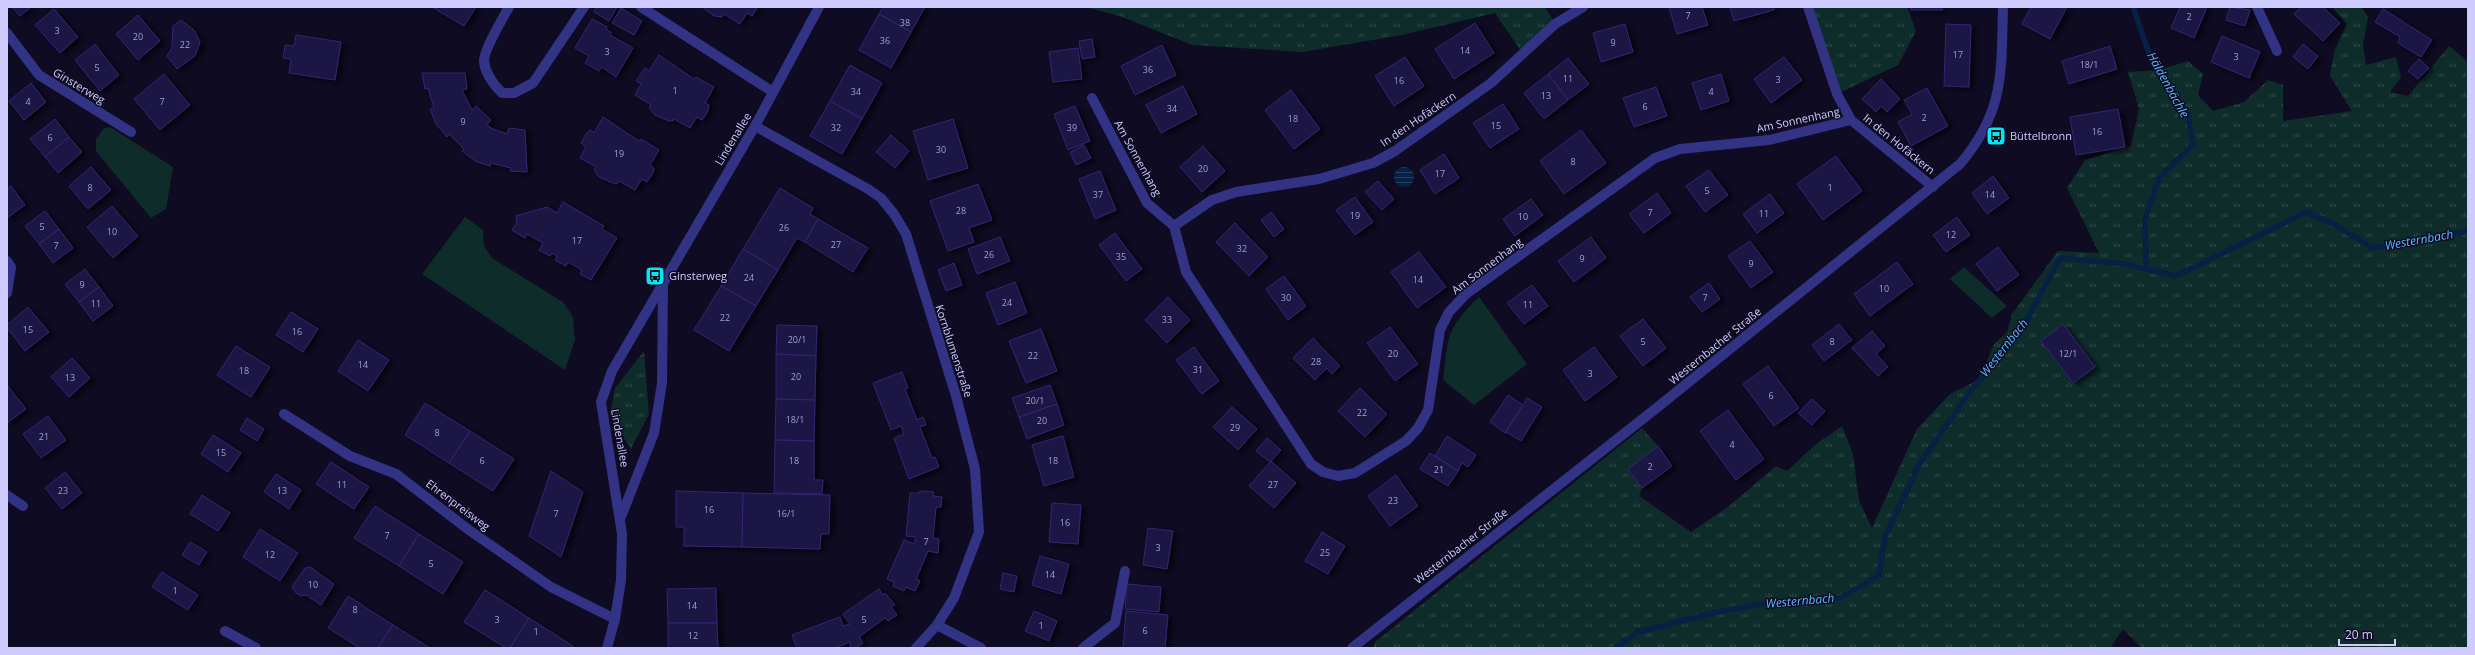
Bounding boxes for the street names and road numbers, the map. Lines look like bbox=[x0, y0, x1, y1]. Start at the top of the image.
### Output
street label: Ginsterweg bbox=[51, 64, 108, 107]
street label: In den Hofäckern bbox=[1377, 88, 1458, 149]
street label: Am Sonnenhang bbox=[1755, 103, 1841, 136]
street label: Lindenallee bbox=[711, 110, 754, 168]
street label: In den Hofäckern bbox=[1860, 110, 1938, 177]
street label: Am Sonnenhang bbox=[1111, 117, 1166, 198]
street label: Am Sonnenhang bbox=[1448, 234, 1525, 297]
street label: Kornblumenstraße bbox=[932, 303, 977, 399]
street label: Westernbacher Straße bbox=[1665, 304, 1764, 388]
street label: Lindenallee bbox=[608, 408, 633, 468]
street label: Ehrenpreisweg bbox=[423, 476, 493, 534]
street label: Westernbacher Straße bbox=[1411, 504, 1511, 587]

